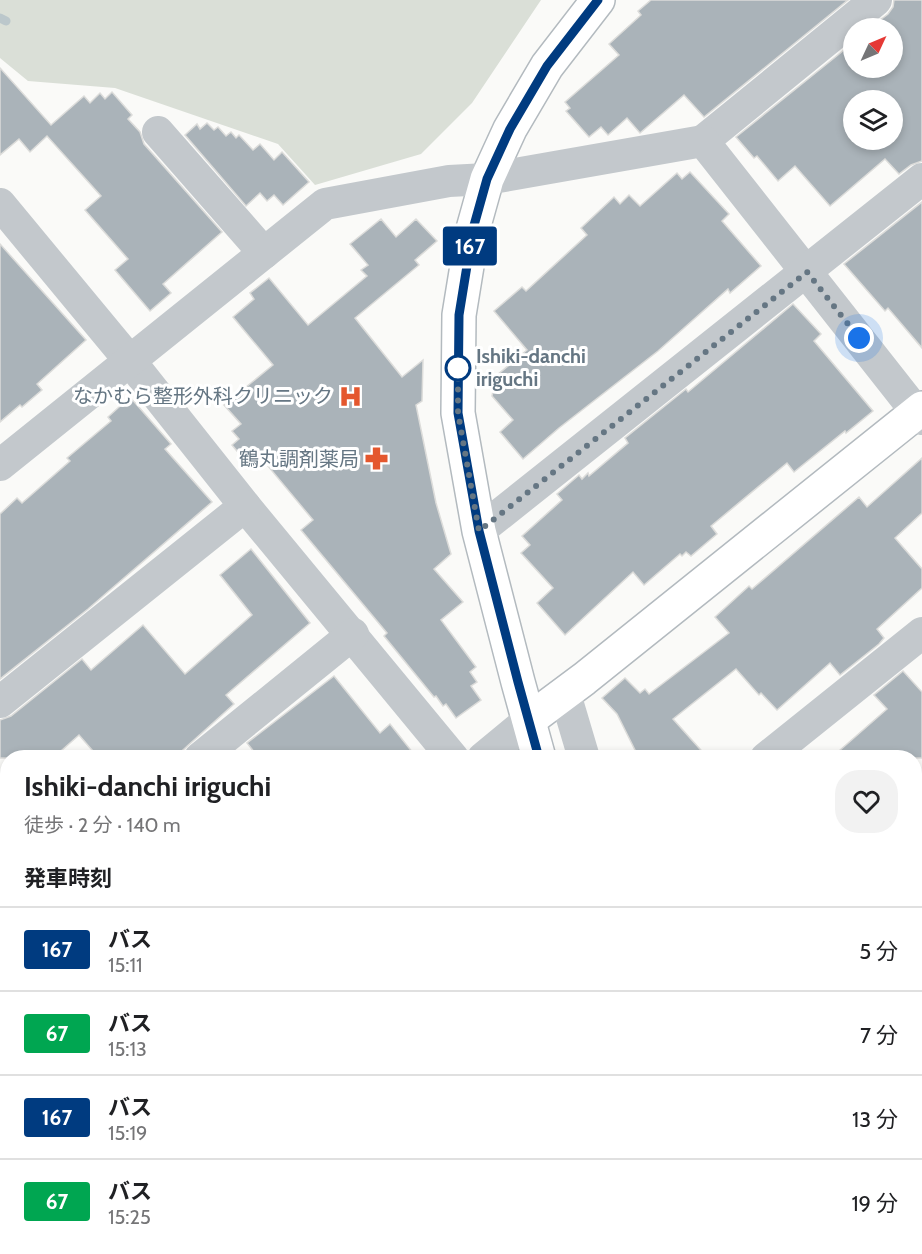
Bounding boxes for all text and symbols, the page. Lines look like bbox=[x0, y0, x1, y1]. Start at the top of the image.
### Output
north arrow bbox=[843, 18, 903, 78]
map controls bbox=[843, 18, 903, 150]
button: layers bbox=[843, 90, 903, 150]
line badge: 167 bbox=[436, 226, 504, 266]
text: 167 bbox=[455, 234, 485, 259]
your location bbox=[844, 323, 874, 353]
place label: Ishiki-danchi iriguchi bbox=[476, 344, 586, 391]
marker: Ishiki-danchi iriguchi bbox=[445, 355, 471, 381]
hospital icon: なかむら整形外科クリニック bbox=[338, 383, 364, 409]
place label: なかむら整形外科クリニック bbox=[73, 384, 333, 408]
pharmacy icon: 鶴丸調剤薬局 bbox=[364, 446, 390, 472]
place label: 鶴丸調剤薬局 bbox=[239, 447, 359, 471]
text: Ishiki-danchi iriguchi bbox=[24, 769, 271, 803]
button: heart bbox=[835, 770, 898, 833]
text: 徒歩 · 2 分 · 140 m bbox=[24, 813, 181, 837]
text: 発車時刻 bbox=[24, 865, 112, 892]
text: バス bbox=[108, 926, 152, 953]
text: 167 bbox=[42, 937, 72, 962]
text: 5 分 bbox=[859, 938, 898, 965]
text: 15:11 bbox=[108, 953, 143, 977]
text: バス bbox=[108, 1010, 152, 1037]
text: 67 bbox=[46, 1021, 68, 1046]
text: 7 分 bbox=[860, 1022, 898, 1049]
text: 15:13 bbox=[108, 1037, 147, 1061]
text: バス bbox=[108, 1094, 152, 1121]
text: 167 bbox=[42, 1105, 72, 1130]
text: 13 分 bbox=[852, 1106, 898, 1133]
text: 15:19 bbox=[108, 1121, 147, 1145]
text: バス bbox=[108, 1178, 152, 1205]
text: 67 bbox=[46, 1189, 68, 1214]
text: 19 分 bbox=[851, 1190, 898, 1217]
text: 15:25 bbox=[108, 1205, 151, 1229]

